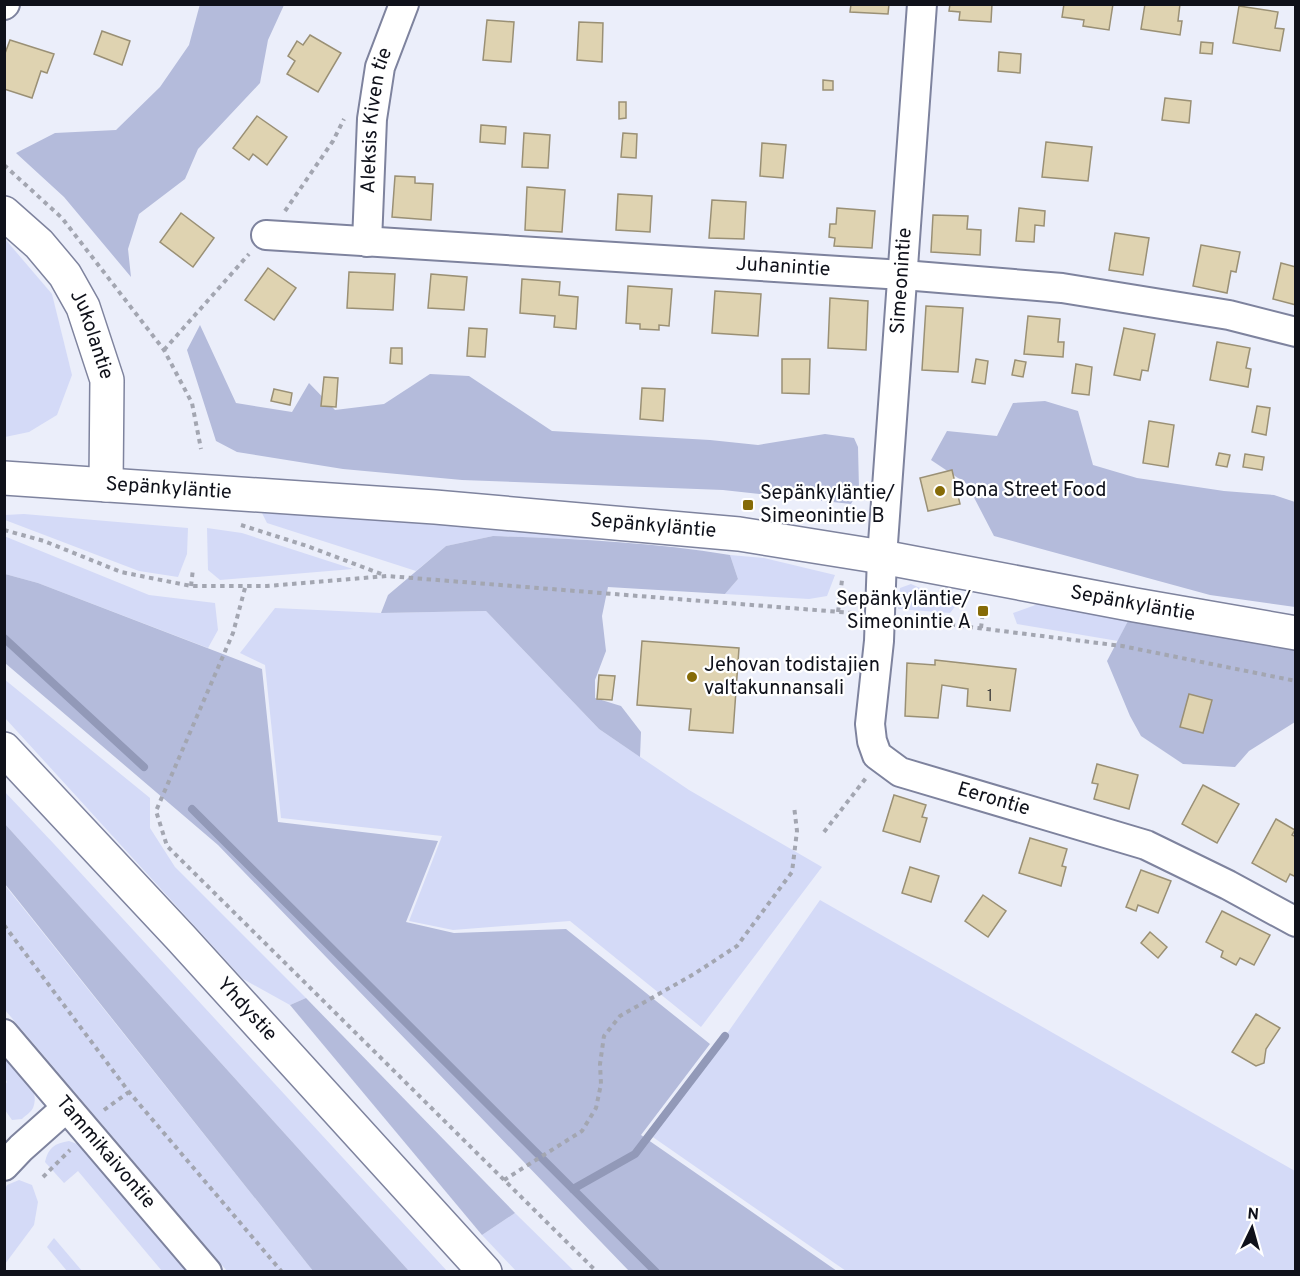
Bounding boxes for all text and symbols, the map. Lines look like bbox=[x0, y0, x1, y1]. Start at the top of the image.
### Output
street label: Aleksis Kiven tie bbox=[356, 44, 399, 194]
street label: Simeonintie bbox=[885, 227, 919, 335]
street label: Juhanintie bbox=[735, 252, 831, 283]
street label: Jukolantie bbox=[63, 285, 119, 383]
street label: Sepänkyläntie bbox=[105, 472, 233, 506]
place label: Bona Street Food bbox=[952, 478, 1107, 504]
place label: Sepänkyläntie/ Simeonintie B bbox=[760, 481, 895, 530]
marker: Bona Street Food bbox=[933, 484, 947, 498]
marker: Sepänkyläntie/ Simeonintie B bbox=[741, 498, 755, 512]
street label: Sepänkyläntie bbox=[589, 508, 717, 545]
street label: Sepänkyläntie bbox=[1068, 580, 1197, 628]
place label: Sepänkyläntie/ Simeonintie A bbox=[836, 587, 971, 636]
marker: Sepänkyläntie/ Simeonintie A bbox=[976, 604, 990, 618]
place label: Jehovan todistajien valtakunnansali bbox=[704, 653, 880, 702]
marker: Jehovan todistajien valtakunnansali bbox=[685, 670, 699, 684]
house number: 1 bbox=[987, 687, 993, 707]
street label: Eerontie bbox=[954, 777, 1033, 823]
street label: Yhdystie bbox=[210, 972, 282, 1047]
street label: Tammikaivontie bbox=[49, 1090, 161, 1215]
north arrow bbox=[1222, 1198, 1282, 1258]
text: N bbox=[1247, 1205, 1260, 1226]

